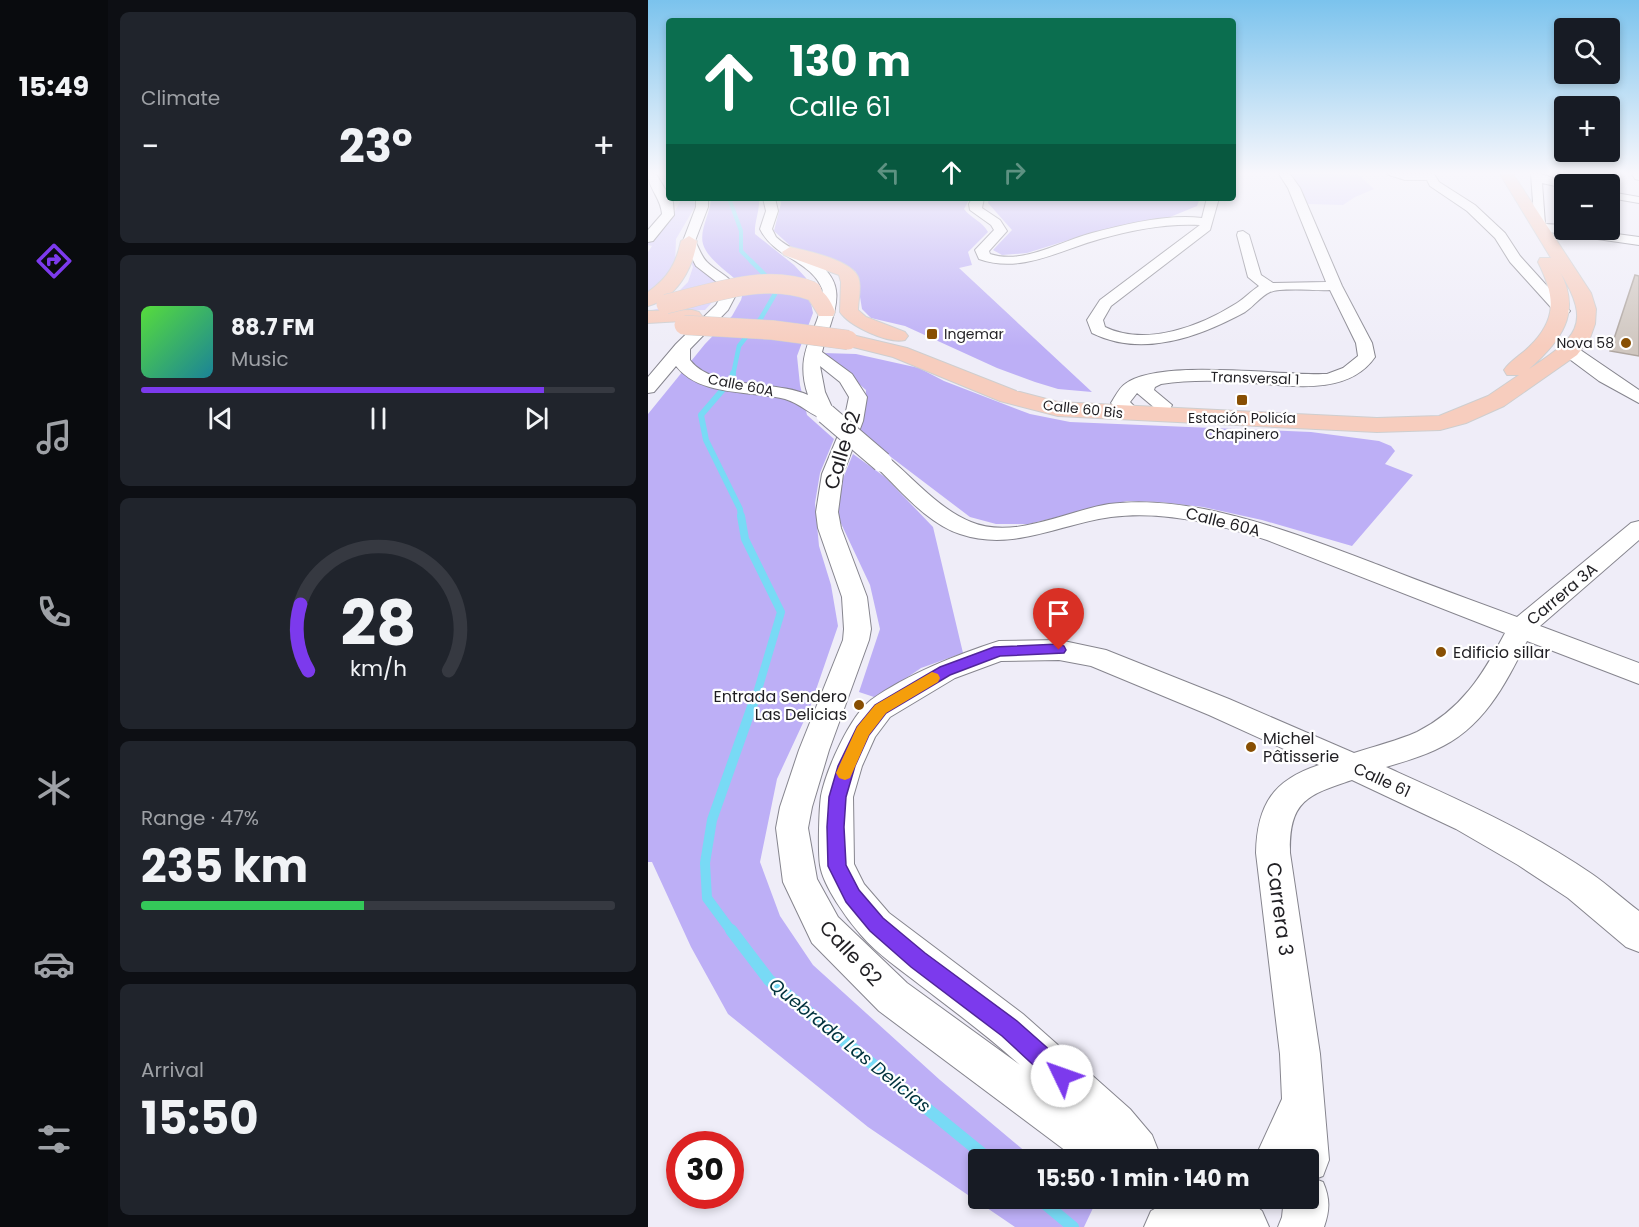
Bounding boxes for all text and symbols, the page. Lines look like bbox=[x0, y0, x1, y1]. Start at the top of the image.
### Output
map controls bbox=[1554, 18, 1620, 240]
button: search bbox=[1554, 18, 1620, 84]
text: 130 m bbox=[789, 32, 911, 91]
icon: ahead bbox=[690, 42, 768, 120]
text: 15:49 bbox=[19, 68, 89, 105]
text: Climate bbox=[141, 84, 220, 112]
text: Calle 61 bbox=[789, 88, 891, 125]
button: + bbox=[1554, 96, 1620, 162]
text: 23° bbox=[339, 115, 413, 178]
text: − bbox=[141, 123, 159, 170]
text: + bbox=[592, 123, 615, 170]
icon: left bbox=[872, 156, 905, 189]
icon: ahead bbox=[935, 156, 968, 189]
icon: right bbox=[998, 156, 1031, 189]
button: − bbox=[1554, 174, 1620, 240]
icon: directions bbox=[33, 240, 75, 282]
text: 88.7 FM bbox=[231, 312, 314, 343]
place label: Ingemar bbox=[944, 324, 1004, 344]
marker: Ingemar bbox=[925, 327, 939, 341]
place label: Nova 58 bbox=[1557, 333, 1614, 353]
marker: Nova 58 bbox=[1619, 336, 1633, 350]
text: Music bbox=[231, 345, 289, 373]
street label: Transversal 1 bbox=[1210, 366, 1300, 390]
street label: Calle 60A bbox=[706, 369, 776, 401]
marker: Estación Policía Chapinero bbox=[1235, 393, 1249, 407]
street label: Calle 60 Bis bbox=[1042, 395, 1124, 423]
icon: previous bbox=[204, 402, 237, 435]
icon: pause bbox=[362, 402, 395, 435]
icon: next bbox=[520, 402, 553, 435]
street label: Calle 62 bbox=[817, 407, 867, 493]
place label: Estación Policía Chapinero bbox=[1188, 408, 1296, 444]
icon: music bbox=[33, 416, 75, 458]
street label: Calle 60A bbox=[1183, 502, 1263, 542]
street label: Carrera 3A bbox=[1522, 557, 1603, 631]
text: 28 bbox=[340, 579, 416, 667]
pin bbox=[1033, 588, 1084, 650]
icon: phone bbox=[33, 591, 75, 633]
icon: arrive bbox=[1042, 597, 1075, 630]
place label: Edificio sillar bbox=[1453, 641, 1550, 664]
marker: Edificio sillar bbox=[1434, 645, 1448, 659]
text: km/h bbox=[349, 653, 407, 684]
place label: Entrada Sendero Las Delicias bbox=[714, 685, 847, 726]
marker: Entrada Sendero Las Delicias bbox=[852, 698, 866, 712]
place label: Michel Pâtisserie bbox=[1263, 727, 1339, 768]
marker: Michel Pâtisserie bbox=[1244, 740, 1258, 754]
street label: Calle 61 bbox=[1350, 757, 1414, 803]
icon: climate bbox=[33, 767, 75, 809]
text: Range · 47% bbox=[141, 804, 259, 832]
text: 235 km bbox=[141, 835, 308, 898]
street label: Carrera 3 bbox=[1260, 860, 1300, 958]
street label: Calle 62 bbox=[813, 914, 889, 992]
icon: car bbox=[33, 943, 75, 985]
water label: Quebrada Las Delicias bbox=[764, 972, 936, 1118]
position arrow bbox=[1030, 1044, 1094, 1108]
text: Arrival bbox=[141, 1056, 204, 1084]
text: 15:50 bbox=[141, 1087, 259, 1150]
icon: filters bbox=[33, 1118, 75, 1160]
speed limit sign: 30 bbox=[666, 1131, 744, 1209]
text: 15:50 · 1 min · 140 m bbox=[1037, 1163, 1250, 1194]

